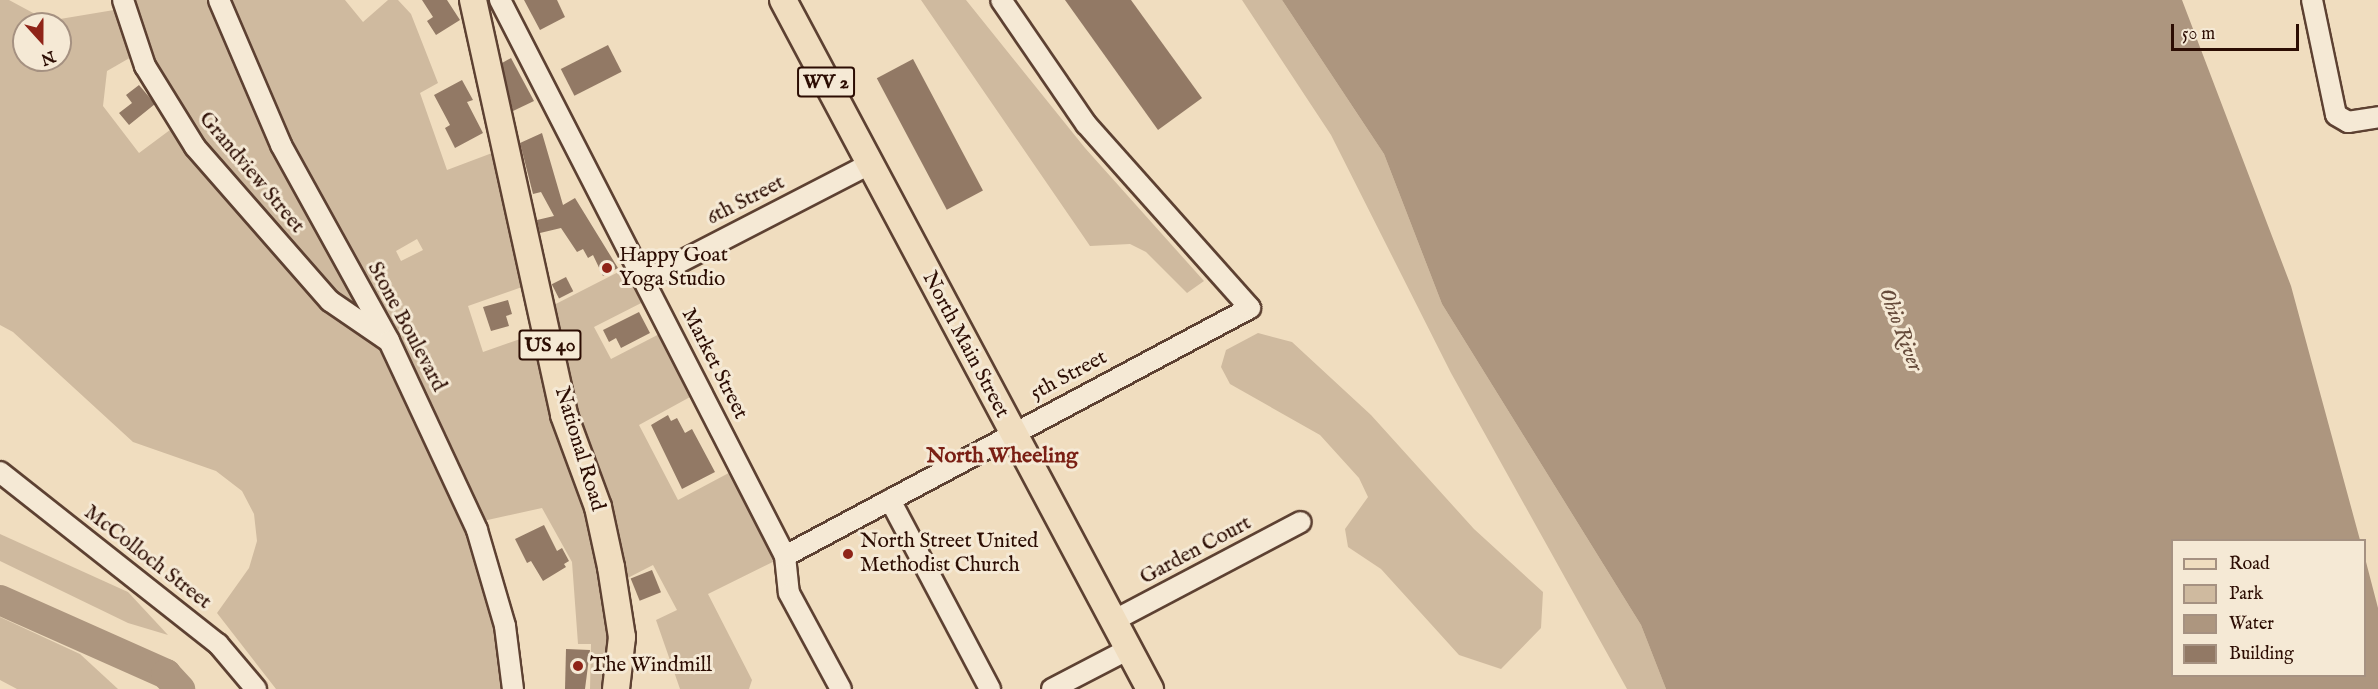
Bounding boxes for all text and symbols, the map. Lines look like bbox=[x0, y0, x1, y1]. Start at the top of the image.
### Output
north arrow bbox=[12, 12, 72, 72]
scale bar bbox=[2174, 12, 2302, 50]
text: 50 m bbox=[2182, 23, 2215, 46]
text: N bbox=[38, 45, 58, 69]
road number: WV 2 bbox=[796, 65, 856, 99]
street label: Grandview Street bbox=[193, 107, 309, 239]
street label: 6th Street bbox=[703, 171, 789, 231]
place label: Happy Goat Yoga Studio bbox=[619, 243, 728, 293]
street label: Stone Boulevard bbox=[361, 258, 451, 396]
marker: Happy Goat Yoga Studio bbox=[600, 261, 614, 275]
street label: North Main Street bbox=[916, 268, 1014, 422]
water label: Ohio River bbox=[1872, 285, 1928, 375]
street label: Market Street bbox=[675, 304, 753, 424]
road number: US 40 bbox=[517, 328, 583, 362]
street label: 5th Street bbox=[1027, 345, 1111, 407]
street label: National Road bbox=[548, 384, 610, 514]
district label: North Wheeling bbox=[926, 444, 1078, 470]
street label: McColloch Street bbox=[78, 500, 216, 616]
street label: Garden Court bbox=[1136, 511, 1256, 591]
place label: North Street United Methodist Church bbox=[860, 529, 1038, 579]
legend bbox=[2171, 539, 2366, 677]
marker: North Street United Methodist Church bbox=[841, 547, 855, 561]
text: Road bbox=[2229, 553, 2270, 576]
text: Park bbox=[2229, 583, 2263, 606]
text: Water bbox=[2229, 613, 2274, 636]
text: Building bbox=[2229, 643, 2294, 666]
place label: The Windmill bbox=[590, 653, 712, 679]
marker: The Windmill bbox=[571, 659, 585, 673]

